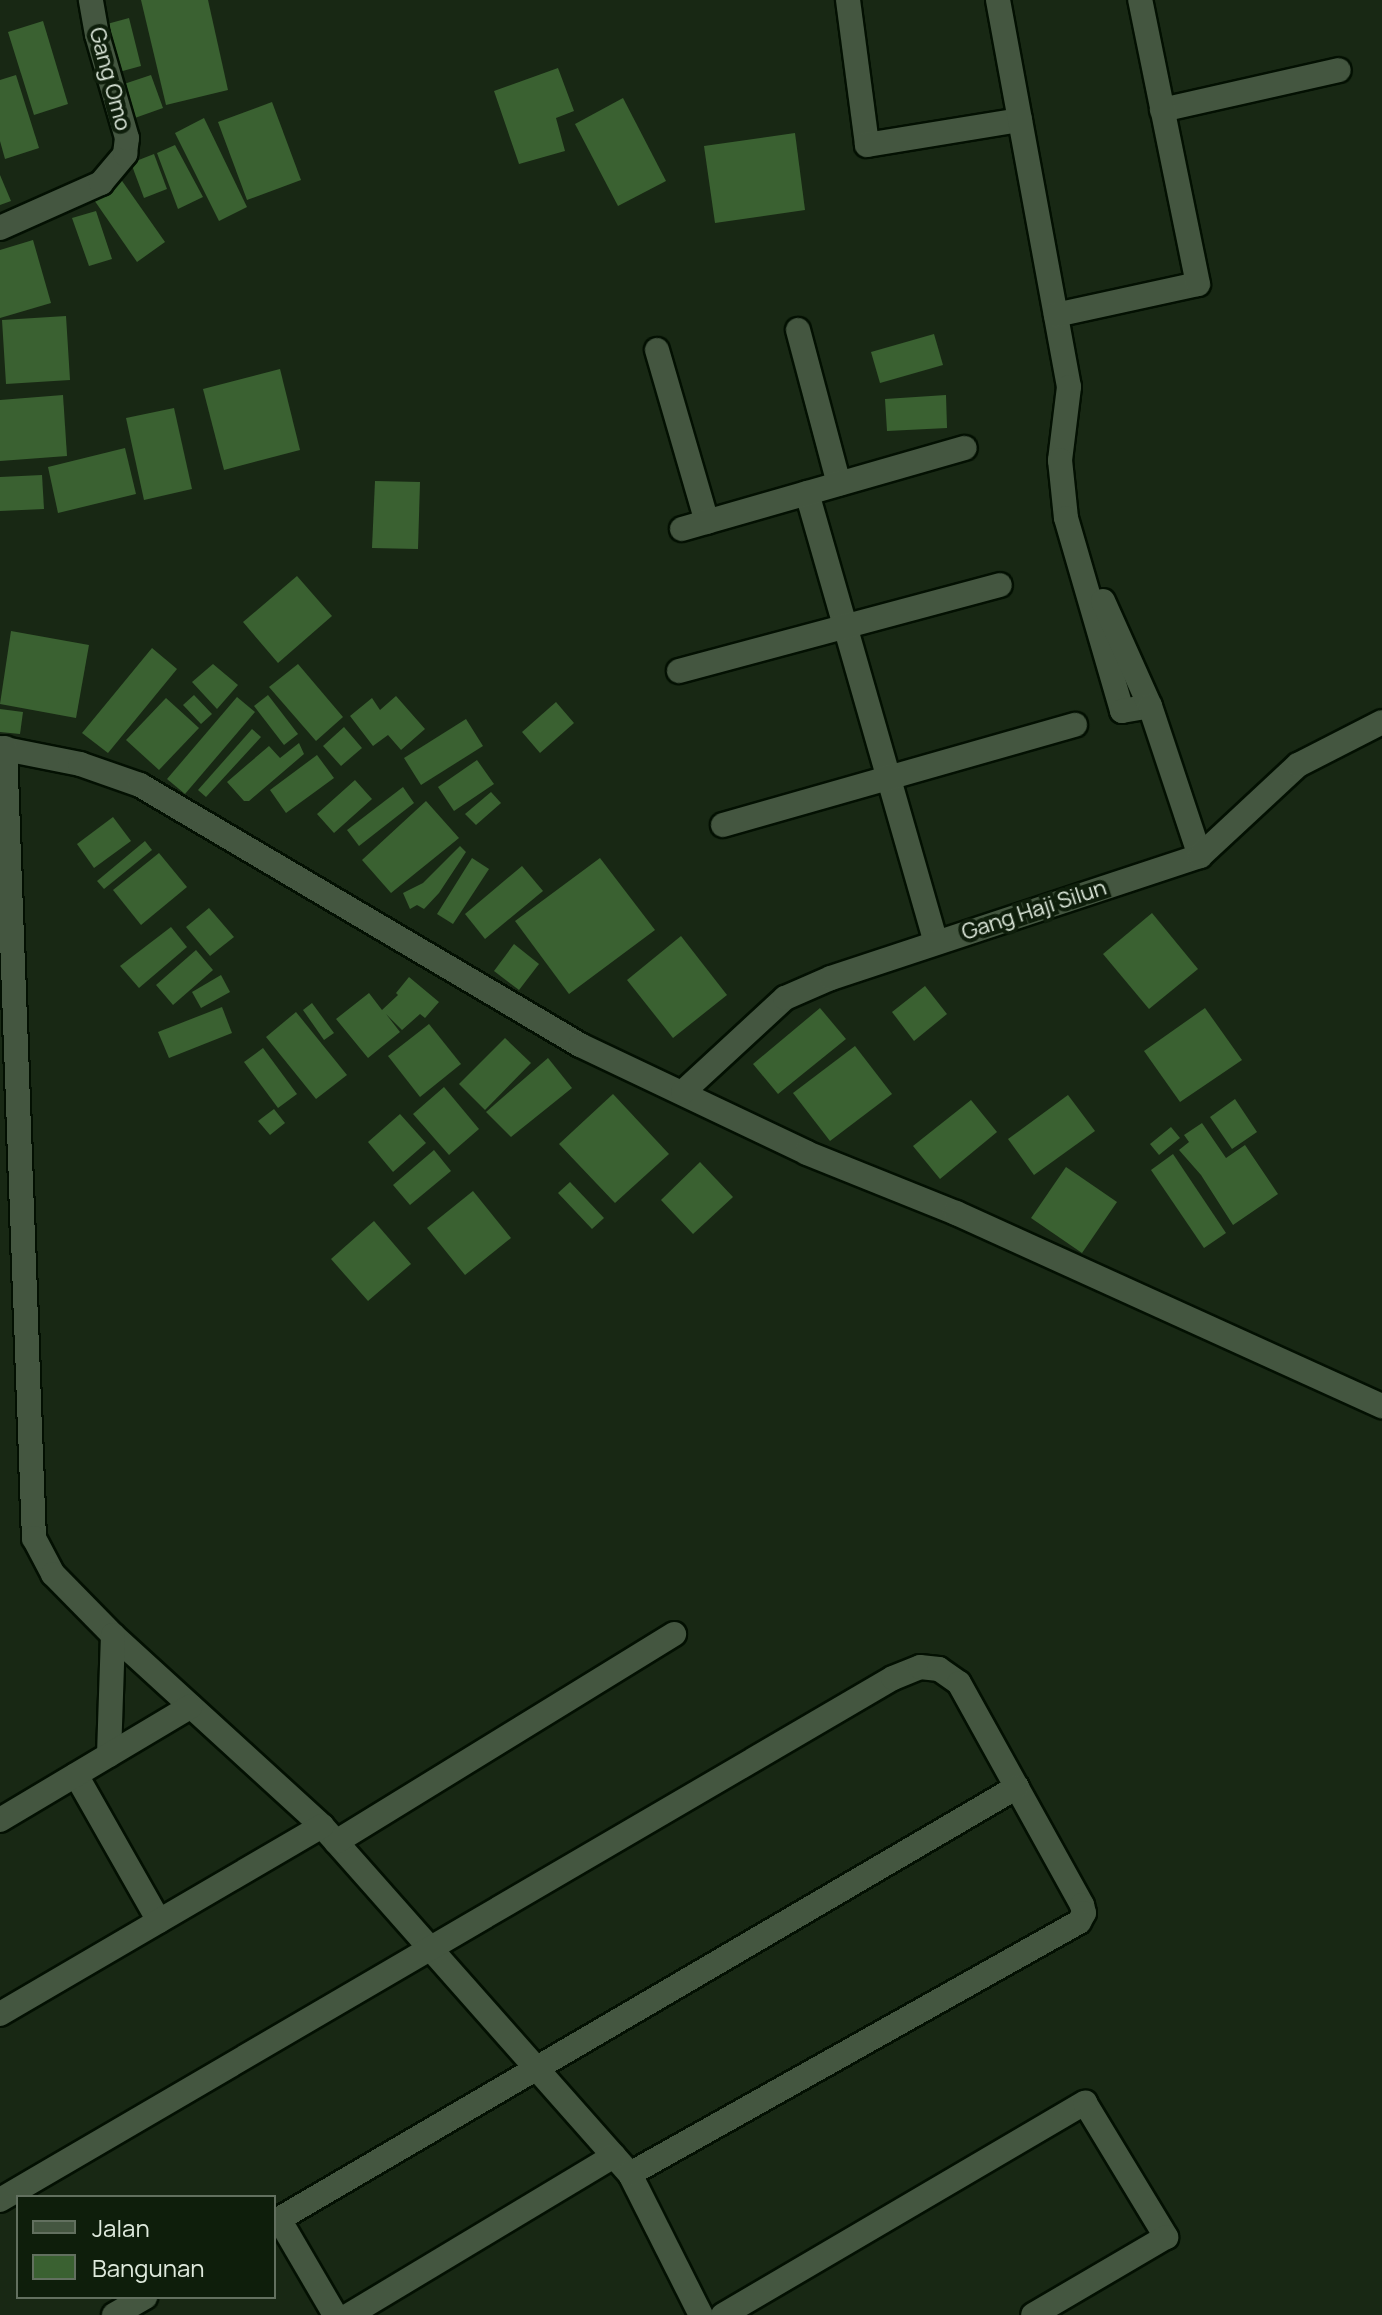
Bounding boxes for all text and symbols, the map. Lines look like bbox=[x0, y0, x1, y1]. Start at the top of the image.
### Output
street label: Gang Omo bbox=[84, 25, 136, 133]
street label: Gang Haji Silun bbox=[958, 874, 1110, 946]
legend bbox=[16, 2195, 276, 2299]
text: Jalan bbox=[92, 2211, 150, 2244]
text: Bangunan bbox=[92, 2251, 205, 2284]

